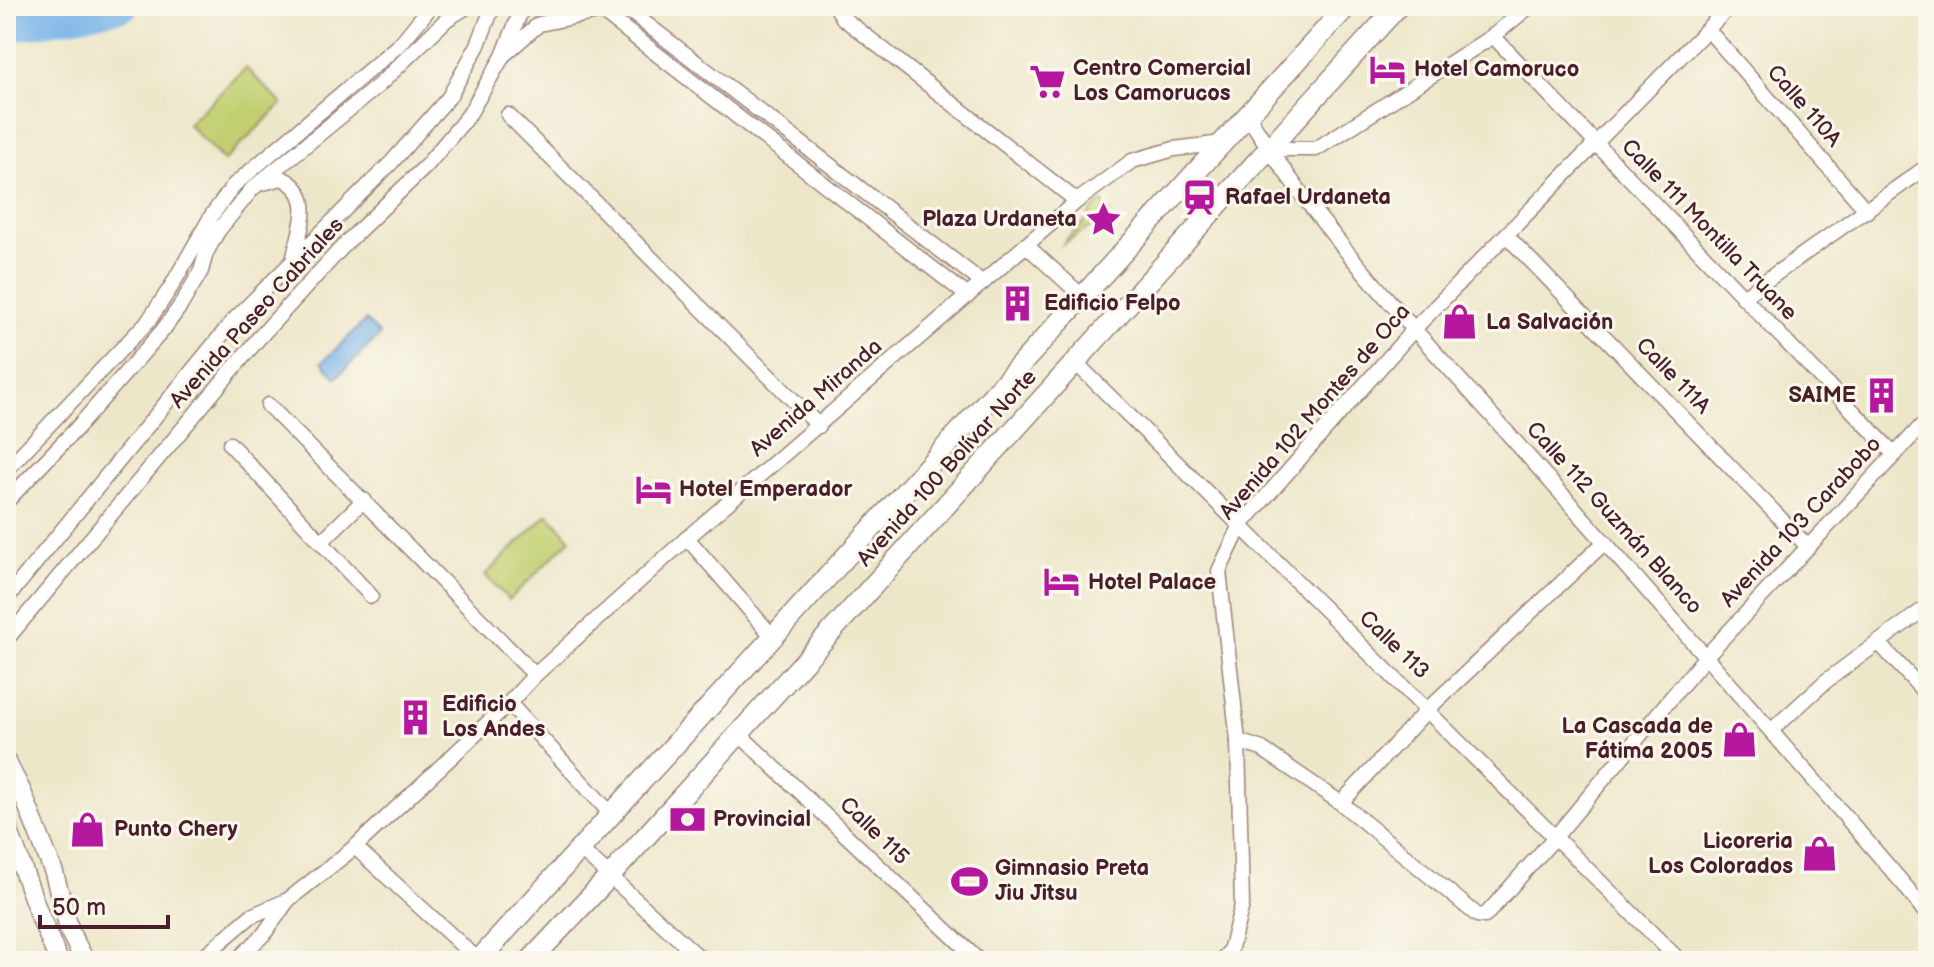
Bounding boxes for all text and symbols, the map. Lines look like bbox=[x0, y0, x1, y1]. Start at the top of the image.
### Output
hotel icon: Hotel Camoruco bbox=[1369, 50, 1407, 88]
place label: Centro Comercial Los Camorucos bbox=[1073, 55, 1251, 107]
place label: Hotel Camoruco bbox=[1414, 56, 1579, 83]
street label: Calle 110A bbox=[1761, 59, 1847, 153]
supermarket icon: Centro Comercial Los Camorucos bbox=[1028, 62, 1066, 100]
street label: Calle 111 Montilla Truane bbox=[1615, 134, 1803, 326]
station icon: Rafael Urdaneta bbox=[1180, 178, 1218, 216]
place label: Rafael Urdaneta bbox=[1225, 184, 1391, 211]
place icon: Plaza Urdaneta bbox=[1084, 200, 1122, 238]
place label: Plaza Urdaneta bbox=[922, 206, 1077, 233]
street label: Avenida Paseo Cabriales bbox=[164, 212, 350, 414]
building icon: Edificio Felpo bbox=[999, 284, 1037, 322]
place label: Edificio Felpo bbox=[1044, 290, 1181, 317]
street label: Avenida 102 Montes de Oca bbox=[1214, 299, 1416, 525]
shop icon: La Salvación bbox=[1441, 303, 1479, 341]
place label: La Salvación bbox=[1486, 309, 1613, 336]
street label: Calle 111A bbox=[1630, 332, 1716, 420]
street label: Avenida Miranda bbox=[744, 333, 888, 463]
street label: Avenida 100 Bolívar Norte bbox=[851, 364, 1043, 572]
building icon: SAIME bbox=[1863, 376, 1901, 414]
place label: SAIME bbox=[1788, 382, 1856, 409]
street label: Calle 112 Guzmán Blanco bbox=[1520, 416, 1708, 620]
street label: Avenida 103 Carabobo bbox=[1715, 431, 1887, 613]
hotel icon: Hotel Emperador bbox=[634, 470, 672, 508]
place label: Hotel Emperador bbox=[679, 476, 853, 503]
hotel icon: Hotel Palace bbox=[1043, 563, 1081, 601]
place label: Hotel Palace bbox=[1088, 569, 1216, 596]
street label: Calle 113 bbox=[1353, 605, 1435, 685]
place label: Edificio Los Andes bbox=[442, 691, 545, 743]
building icon: Edificio Los Andes bbox=[397, 698, 435, 736]
place label: La Cascada de Fátima 2005 bbox=[1561, 713, 1713, 765]
shop icon: La Cascada de Fátima 2005 bbox=[1720, 720, 1758, 758]
street label: Calle 115 bbox=[834, 791, 914, 871]
bank icon: Provincial bbox=[668, 800, 706, 838]
place label: Provincial bbox=[713, 806, 811, 833]
shop icon: Punto Chery bbox=[69, 810, 107, 848]
place label: Punto Chery bbox=[114, 816, 237, 843]
place label: Licoreria Los Colorados bbox=[1648, 828, 1793, 880]
shop icon: Licoreria Los Colorados bbox=[1800, 835, 1838, 873]
place label: Gimnasio Preta Jiu Jitsu bbox=[995, 855, 1149, 907]
sports icon: Gimnasio Preta Jiu Jitsu bbox=[950, 862, 988, 900]
scale bar bbox=[40, 879, 168, 929]
text: 50 m bbox=[52, 893, 106, 922]

